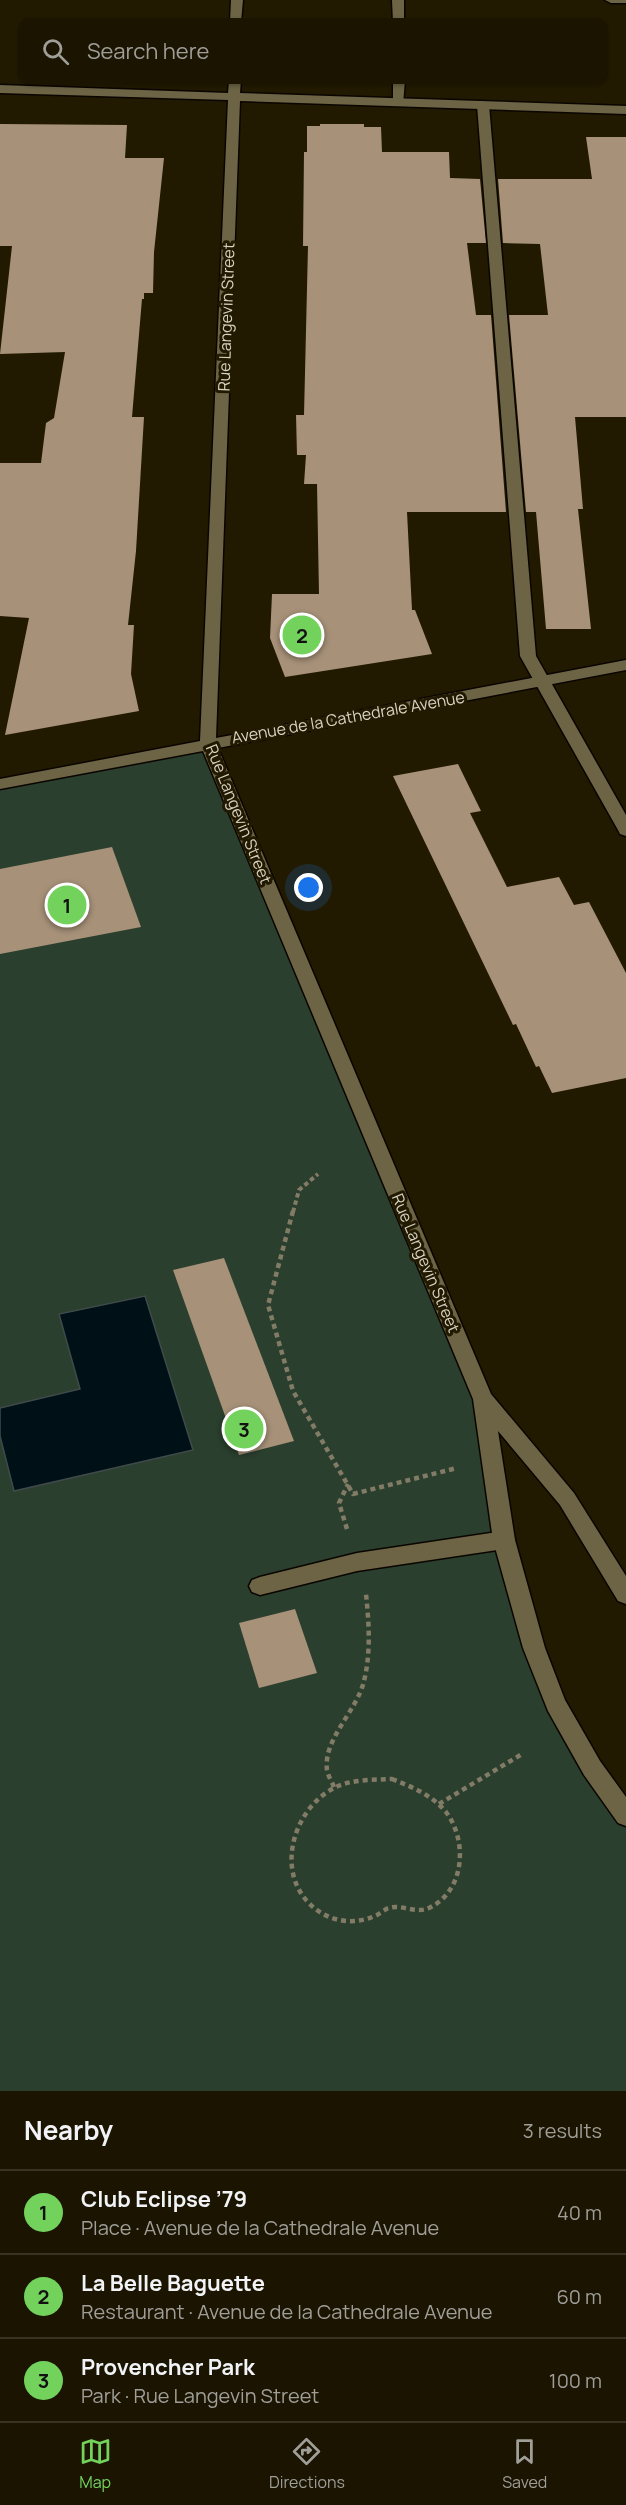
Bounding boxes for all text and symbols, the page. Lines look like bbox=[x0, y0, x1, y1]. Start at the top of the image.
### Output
search box bbox=[18, 18, 608, 84]
icon: search bbox=[39, 35, 72, 68]
text: Search here bbox=[87, 36, 209, 66]
street label: Rue Langevin Street bbox=[212, 242, 240, 392]
pin: 2 bbox=[282, 612, 322, 658]
street label: Avenue de la Cathedrale Avenue bbox=[230, 686, 466, 748]
street label: Rue Langevin Street bbox=[201, 741, 277, 887]
your location bbox=[294, 873, 323, 902]
pin: 1 bbox=[48, 882, 86, 928]
street label: Rue Langevin Street bbox=[387, 1190, 465, 1336]
pin: 3 bbox=[224, 1406, 264, 1452]
text: Nearby bbox=[24, 2112, 113, 2148]
text: 3 results bbox=[523, 2117, 602, 2144]
text: Club Eclipse ’79 bbox=[81, 2184, 247, 2214]
text: 1 bbox=[39, 2199, 48, 2226]
text: 40 m bbox=[557, 2199, 602, 2226]
text: Place · Avenue de la Cathedrale Avenue bbox=[81, 2214, 439, 2241]
text: La Belle Baguette bbox=[81, 2268, 265, 2298]
text: 2 bbox=[38, 2283, 49, 2310]
text: 60 m bbox=[556, 2283, 602, 2310]
text: Restaurant · Avenue de la Cathedrale Avenue bbox=[81, 2298, 493, 2325]
text: Provencher Park bbox=[81, 2352, 255, 2382]
text: 3 bbox=[38, 2367, 49, 2394]
text: 100 m bbox=[549, 2367, 602, 2394]
text: Park · Rue Langevin Street bbox=[81, 2382, 319, 2409]
tab: Map bbox=[79, 2435, 112, 2493]
tab: Directions bbox=[269, 2435, 345, 2493]
tab: Saved bbox=[502, 2435, 547, 2493]

